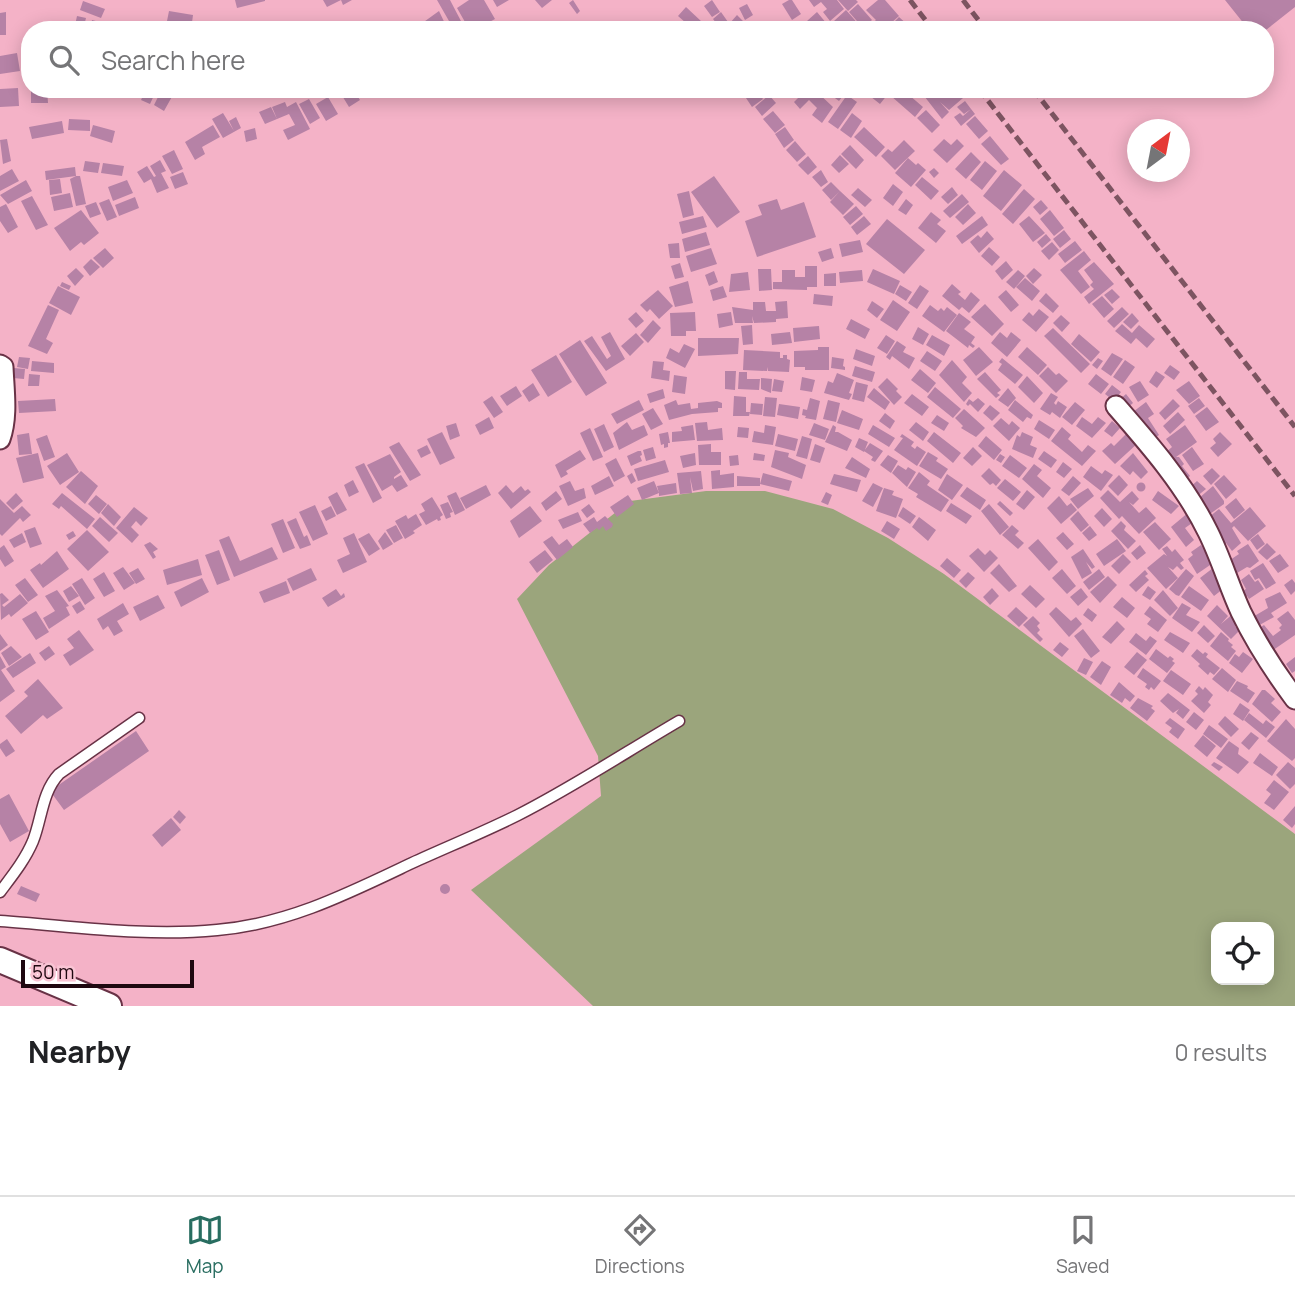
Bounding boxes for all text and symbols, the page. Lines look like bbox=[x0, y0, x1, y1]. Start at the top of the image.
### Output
search box bbox=[21, 21, 1274, 98]
icon: search bbox=[45, 41, 83, 79]
text: Search here bbox=[101, 42, 246, 78]
north arrow bbox=[1127, 119, 1190, 182]
map controls bbox=[1211, 922, 1274, 985]
button: locate bbox=[1211, 922, 1274, 985]
scale bar bbox=[21, 957, 194, 989]
text: 50 m bbox=[32, 959, 74, 985]
text: Nearby bbox=[28, 1031, 131, 1072]
text: 0 results bbox=[1174, 1036, 1267, 1068]
tab: Map bbox=[186, 1211, 224, 1279]
tab: Directions bbox=[595, 1211, 685, 1279]
tab: Saved bbox=[1056, 1211, 1109, 1279]

